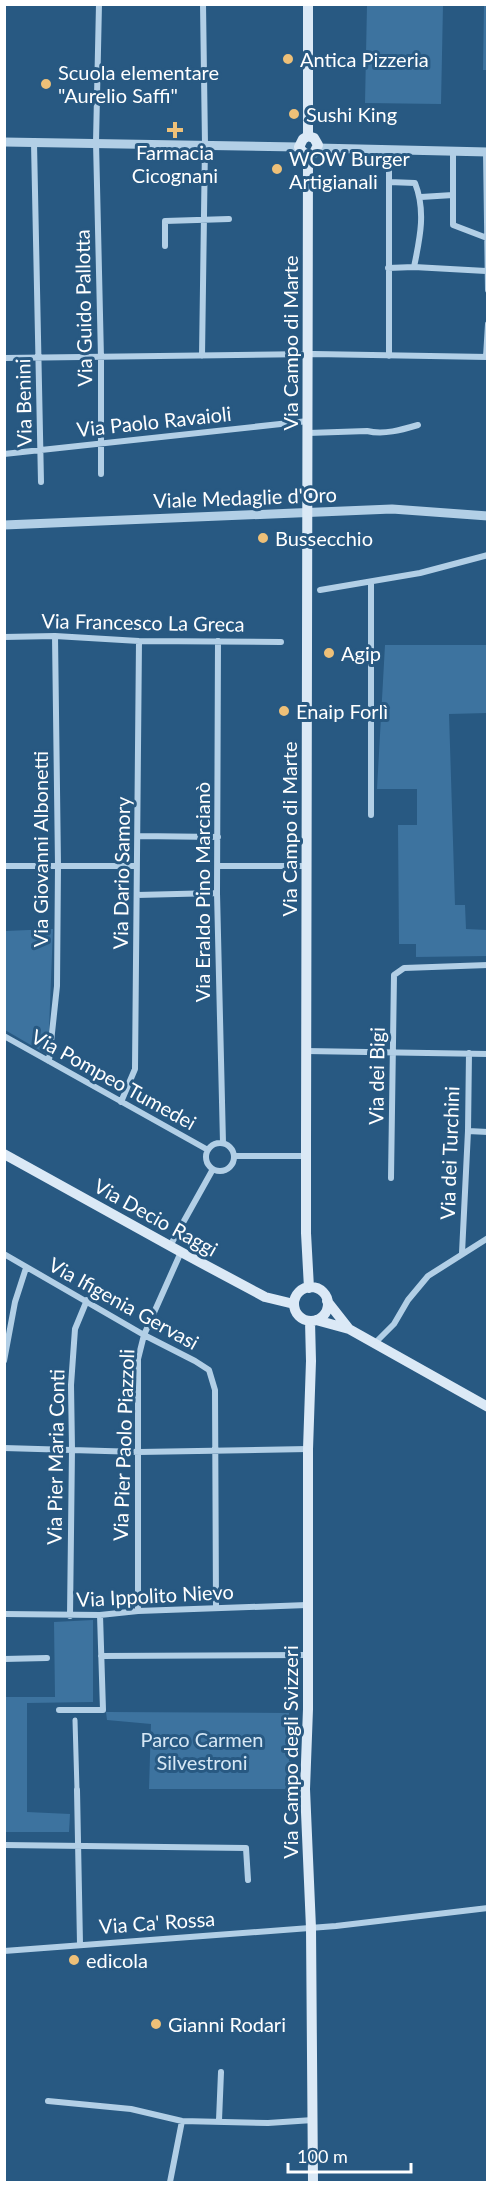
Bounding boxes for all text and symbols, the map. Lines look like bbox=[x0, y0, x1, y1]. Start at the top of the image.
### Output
place label: Antica Pizzeria bbox=[300, 47, 429, 71]
marker: Antica Pizzeria bbox=[281, 52, 295, 66]
place label: Scuola elementare "Aurelio Saffi" bbox=[58, 60, 219, 107]
marker: Scuola elementare "Aurelio Saffi" bbox=[39, 77, 53, 91]
place label: Sushi King bbox=[306, 102, 397, 126]
marker: Sushi King bbox=[287, 107, 301, 121]
marker: Farmacia Cicognani bbox=[168, 123, 182, 137]
place label: Farmacia Cicognani bbox=[132, 140, 218, 187]
place label: WOW Burger Artigianali bbox=[289, 146, 411, 193]
marker: WOW Burger Artigianali bbox=[270, 162, 284, 176]
street label: Via Guido Pallotta bbox=[70, 229, 96, 387]
street label: Via Campo di Marte bbox=[278, 255, 302, 431]
street label: Via Benini bbox=[10, 358, 36, 448]
street label: Via Paolo Ravaioli bbox=[75, 401, 233, 441]
street label: Viale Medaglie d'Oro bbox=[153, 482, 337, 512]
place label: Bussecchio bbox=[275, 526, 373, 550]
marker: Bussecchio bbox=[256, 531, 270, 545]
street label: Via Francesco La Greca bbox=[41, 608, 245, 636]
place label: Agip bbox=[341, 641, 381, 665]
marker: Agip bbox=[322, 646, 336, 660]
place label: Enaip Forlì bbox=[296, 699, 388, 723]
marker: Enaip Forlì bbox=[277, 704, 291, 718]
street label: Via Campo di Marte bbox=[277, 741, 301, 917]
street label: Via Giovanni Albonetti bbox=[28, 751, 52, 947]
street label: Via Eraldo Pino Marcianò bbox=[190, 782, 214, 1002]
street label: Via Dario Samory bbox=[108, 796, 134, 950]
street label: Via Pompeo Tumedei bbox=[27, 1024, 201, 1134]
street label: Via dei Bigi bbox=[363, 1027, 389, 1125]
street label: Via dei Turchini bbox=[435, 1086, 463, 1220]
street label: Via Decio Raggi bbox=[90, 1173, 222, 1261]
street label: Via Ifigenia Gervasi bbox=[45, 1252, 203, 1354]
street label: Via Pier Paolo Piazzoli bbox=[108, 1348, 138, 1542]
street label: Via Pier Maria Conti bbox=[41, 1369, 69, 1545]
street label: Via Ippolito Nievo bbox=[76, 1579, 234, 1611]
street label: Via Campo degli Svizzeri bbox=[278, 1645, 302, 1859]
park label: Parco Carmen Silvestroni bbox=[140, 1727, 264, 1774]
street label: Via Ca' Rossa bbox=[98, 1906, 216, 1938]
place label: edicola bbox=[86, 1948, 148, 1972]
marker: edicola bbox=[67, 1953, 81, 1967]
place label: Gianni Rodari bbox=[168, 2012, 286, 2036]
marker: Gianni Rodari bbox=[149, 2017, 163, 2031]
scale bar bbox=[288, 2136, 411, 2174]
text: 100 m bbox=[297, 2145, 348, 2167]

